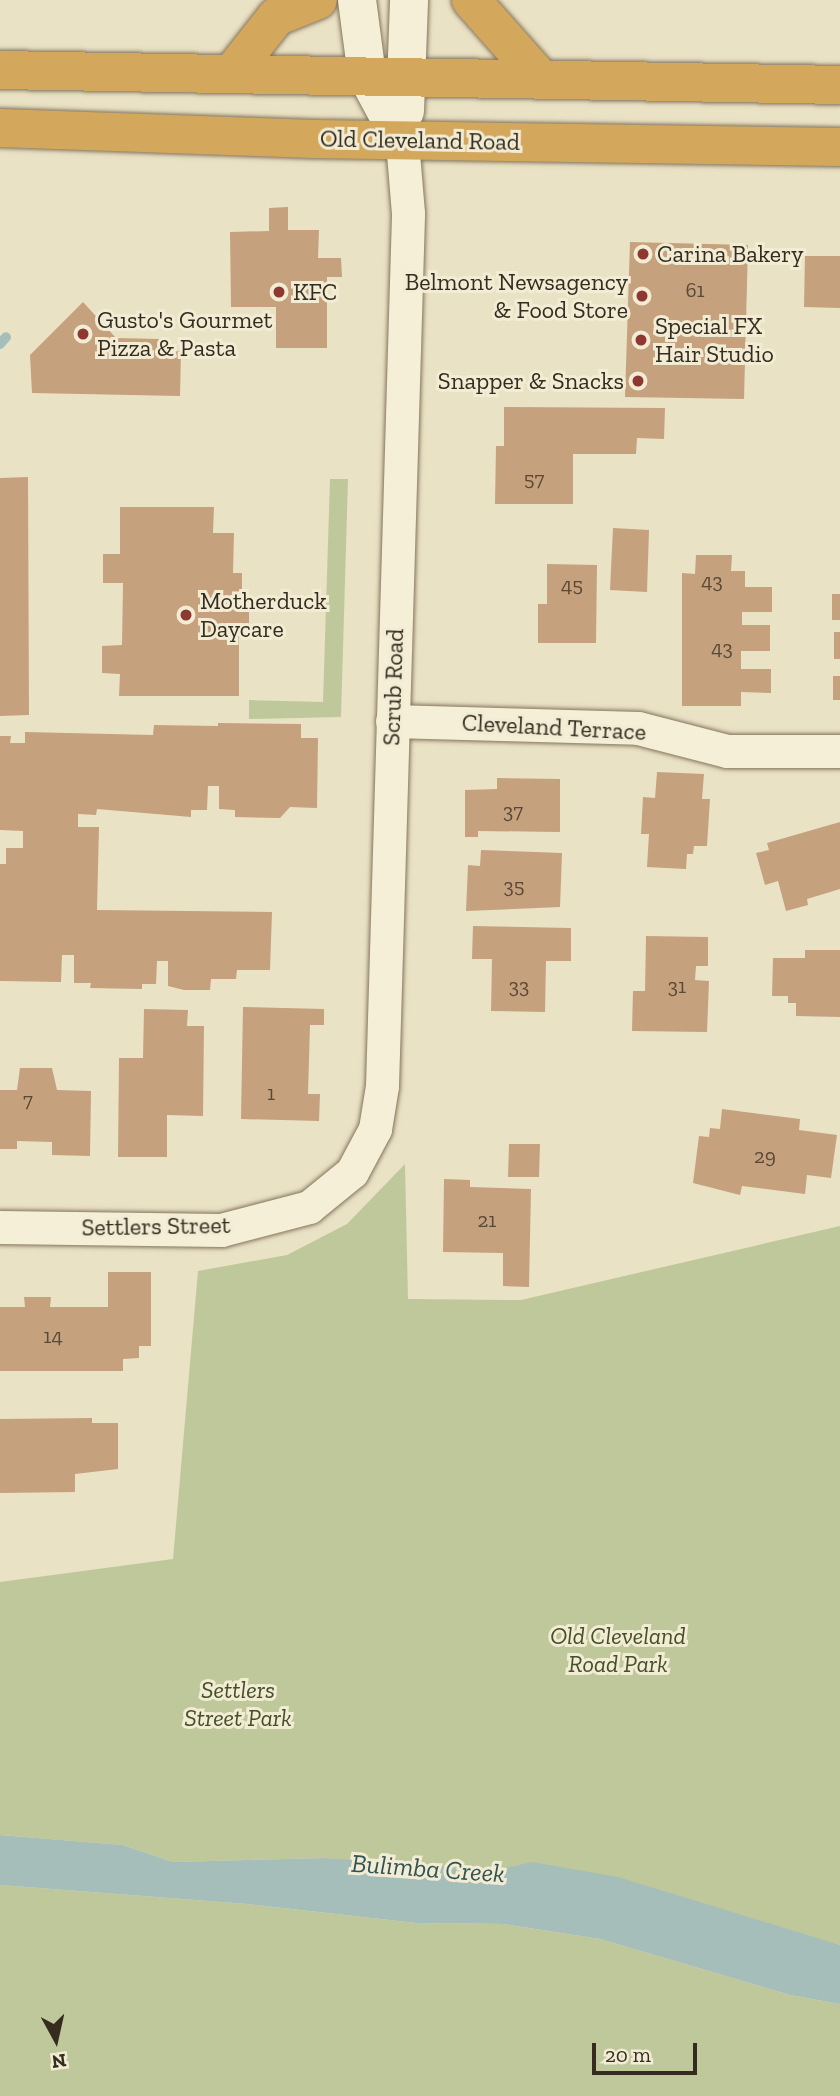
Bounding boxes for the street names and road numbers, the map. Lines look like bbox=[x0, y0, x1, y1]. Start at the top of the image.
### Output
street label: Old Cleveland Road bbox=[320, 124, 520, 156]
street label: Scrub Road bbox=[377, 628, 409, 746]
street label: Cleveland Terrace bbox=[461, 708, 647, 746]
street label: Settlers Street bbox=[81, 1210, 231, 1242]

